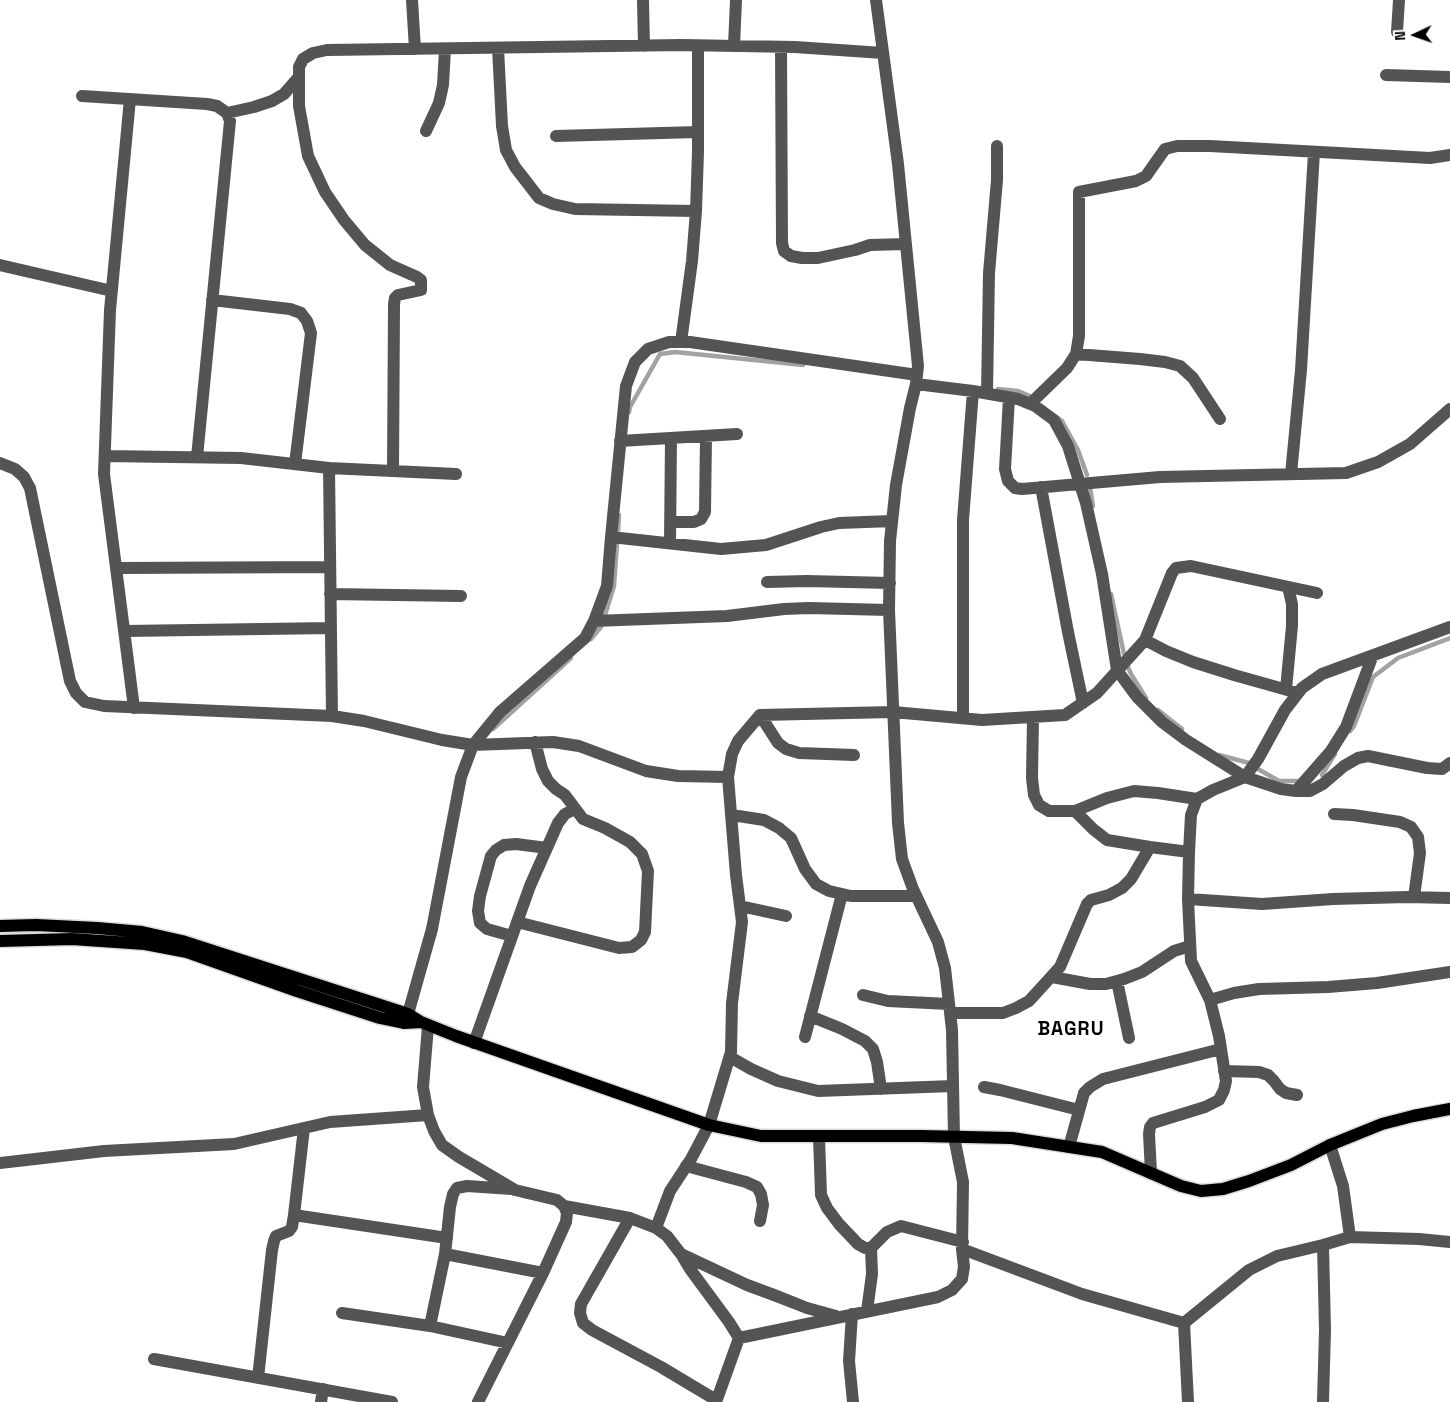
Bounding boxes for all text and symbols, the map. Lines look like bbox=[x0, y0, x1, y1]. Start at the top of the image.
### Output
north arrow bbox=[1390, 10, 1440, 60]
text: N bbox=[1391, 31, 1409, 41]
district label: BAGRU bbox=[1037, 1019, 1105, 1041]

